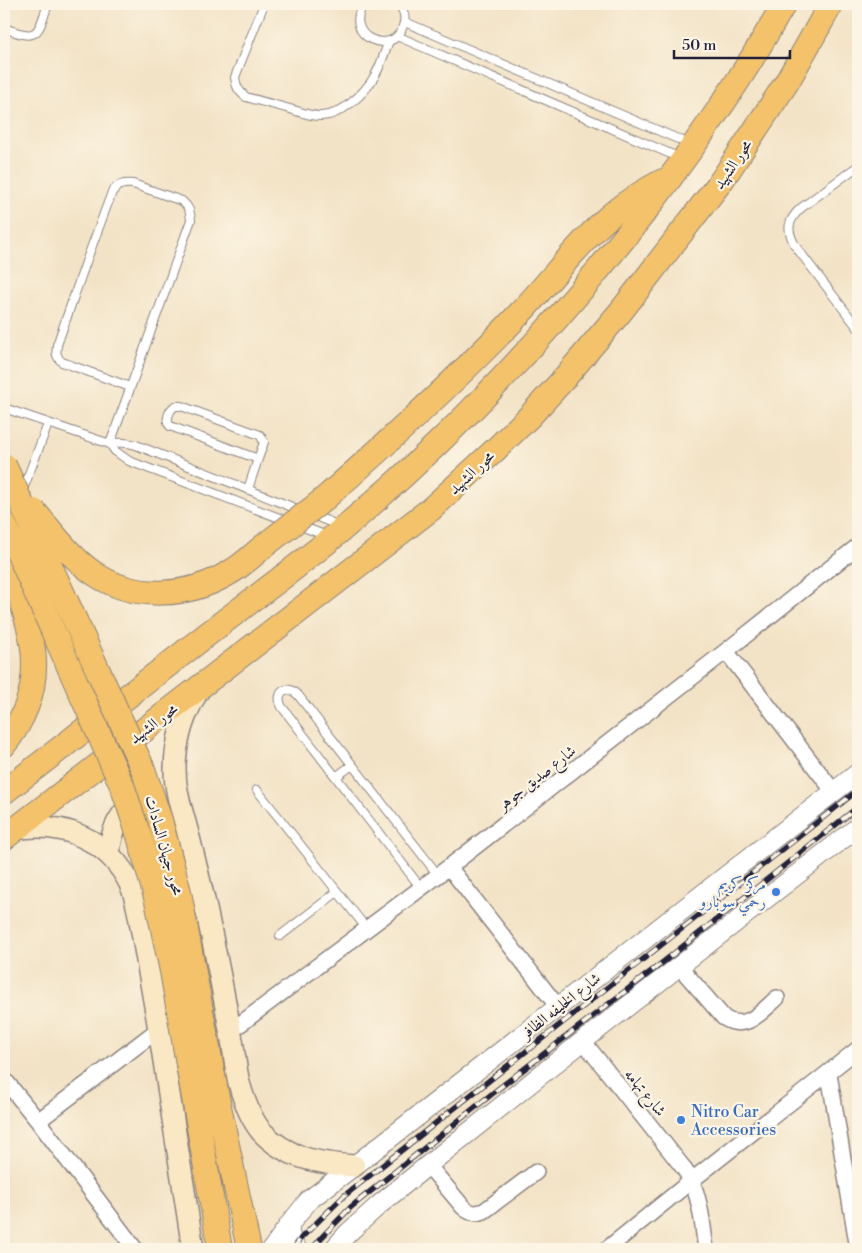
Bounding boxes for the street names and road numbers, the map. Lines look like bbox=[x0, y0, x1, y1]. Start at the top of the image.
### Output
street label: محور الشهيد bbox=[709, 135, 757, 193]
street label: محور الشهيد bbox=[444, 446, 499, 499]
street label: محور الشهيد bbox=[125, 699, 182, 749]
street label: شارع صديق جوهر bbox=[492, 741, 582, 818]
street label: محور جيهان السادات bbox=[140, 793, 188, 898]
street label: شارع الخليفه الظافر bbox=[515, 968, 606, 1047]
street label: شارع تهامه bbox=[618, 1065, 670, 1122]

